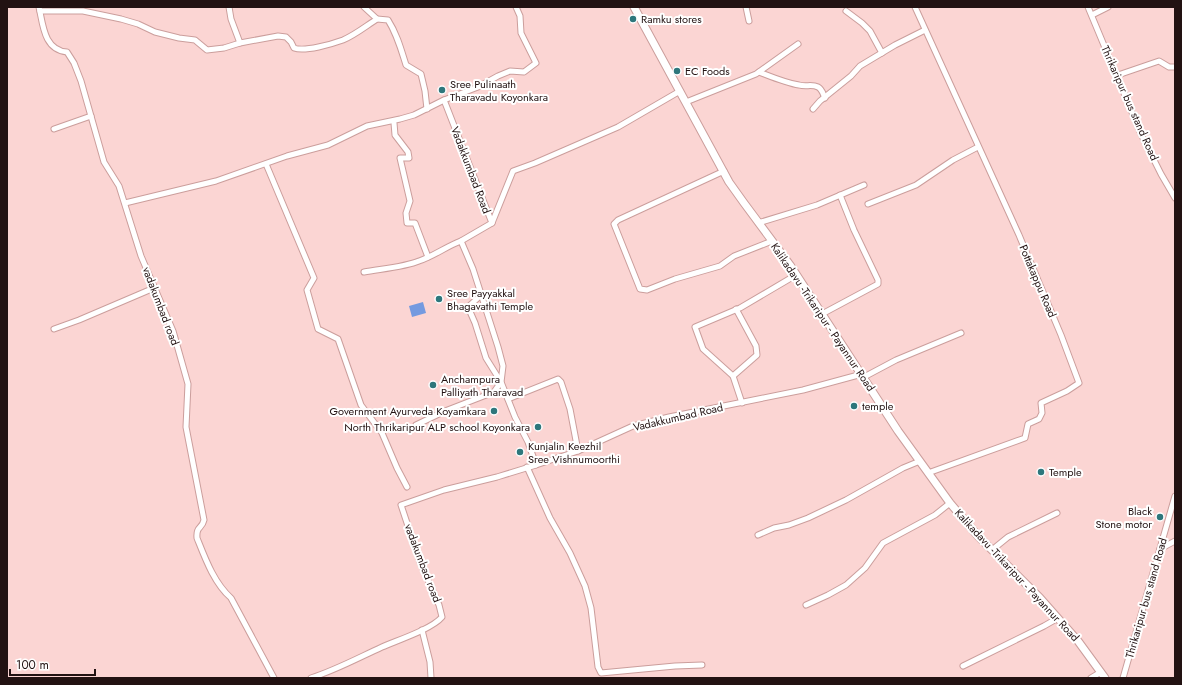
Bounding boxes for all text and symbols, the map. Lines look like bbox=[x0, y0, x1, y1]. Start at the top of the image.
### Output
place label: Ramku stores bbox=[641, 11, 702, 27]
marker: Ramku stores bbox=[628, 14, 638, 24]
street label: Thrikaripur bus stand Road bbox=[1097, 43, 1163, 163]
place label: EC Foods bbox=[685, 63, 730, 79]
marker: EC Foods bbox=[672, 66, 682, 76]
place label: Sree Pulinaath Tharavadu Koyonkara bbox=[450, 76, 548, 105]
marker: Sree Pulinaath Tharavadu Koyonkara bbox=[437, 85, 447, 95]
street label: Vadakkumbad Road bbox=[447, 124, 495, 216]
street label: Kalikadavu -Trikaripur - Payannur Road bbox=[767, 239, 879, 395]
street label: Pottakappu Road bbox=[1015, 242, 1061, 320]
street label: vadakumbad road bbox=[139, 264, 183, 348]
place label: Sree Payyakkal Bhagavathi Temple bbox=[447, 285, 533, 314]
marker: Sree Payyakkal Bhagavathi Temple bbox=[434, 294, 444, 304]
place label: Anchampura Palliyath Tharavad bbox=[441, 371, 523, 400]
marker: Anchampura Palliyath Tharavad bbox=[428, 380, 438, 390]
place label: temple bbox=[862, 398, 894, 414]
street label: Vadakkumbad Road bbox=[631, 399, 725, 435]
marker: temple bbox=[849, 401, 859, 411]
place label: Government Ayurveda Koyamkara bbox=[330, 403, 486, 419]
marker: Government Ayurveda Koyamkara bbox=[489, 406, 499, 416]
place label: North Thrikaripur ALP school Koyonkara bbox=[344, 419, 530, 435]
marker: North Thrikaripur ALP school Koyonkara bbox=[533, 422, 543, 432]
place label: Kunjalin Keezhil Sree Vishnumoorthi bbox=[528, 438, 620, 467]
marker: Kunjalin Keezhil Sree Vishnumoorthi bbox=[515, 447, 525, 457]
place label: Temple bbox=[1049, 464, 1082, 480]
marker: Temple bbox=[1036, 467, 1046, 477]
place label: Black Stone motor bbox=[1096, 503, 1152, 532]
street label: Kalikadavu -Trikaripur - Payannur Road bbox=[951, 505, 1083, 645]
marker: Black Stone motor bbox=[1155, 512, 1165, 522]
street label: vadakumbad road bbox=[401, 521, 445, 605]
street label: Thrikaripur bus stand Road bbox=[1121, 536, 1171, 660]
scale bar bbox=[10, 651, 95, 677]
text: 100 m bbox=[16, 656, 49, 674]

